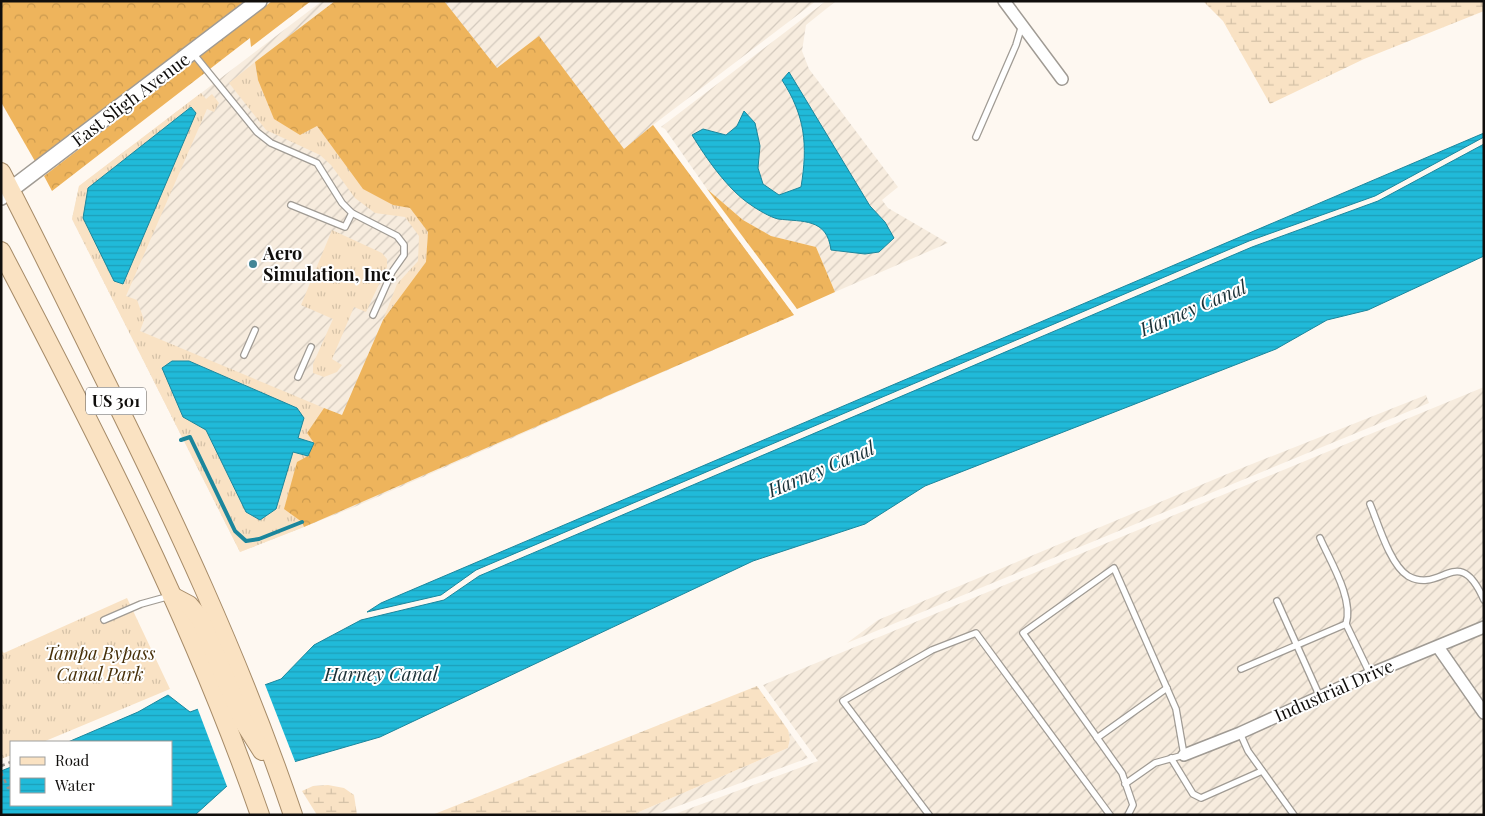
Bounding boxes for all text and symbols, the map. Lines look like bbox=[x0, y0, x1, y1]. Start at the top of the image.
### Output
street label: East Sligh Avenue bbox=[66, 47, 194, 152]
place label: Aero Simulation, Inc. bbox=[262, 241, 395, 286]
marker: Aero Simulation, Inc. bbox=[247, 258, 259, 270]
water label: Harney Canal bbox=[1134, 273, 1251, 342]
road number: US 301 bbox=[86, 388, 146, 414]
water label: Harney Canal bbox=[762, 434, 879, 503]
park label: Tampa Bypass Canal Park bbox=[45, 641, 155, 686]
street label: Industrial Drive bbox=[1270, 653, 1397, 727]
water label: Harney Canal bbox=[323, 660, 439, 686]
legend bbox=[10, 741, 172, 806]
text: Road bbox=[55, 750, 89, 770]
text: Water bbox=[54, 775, 95, 795]

